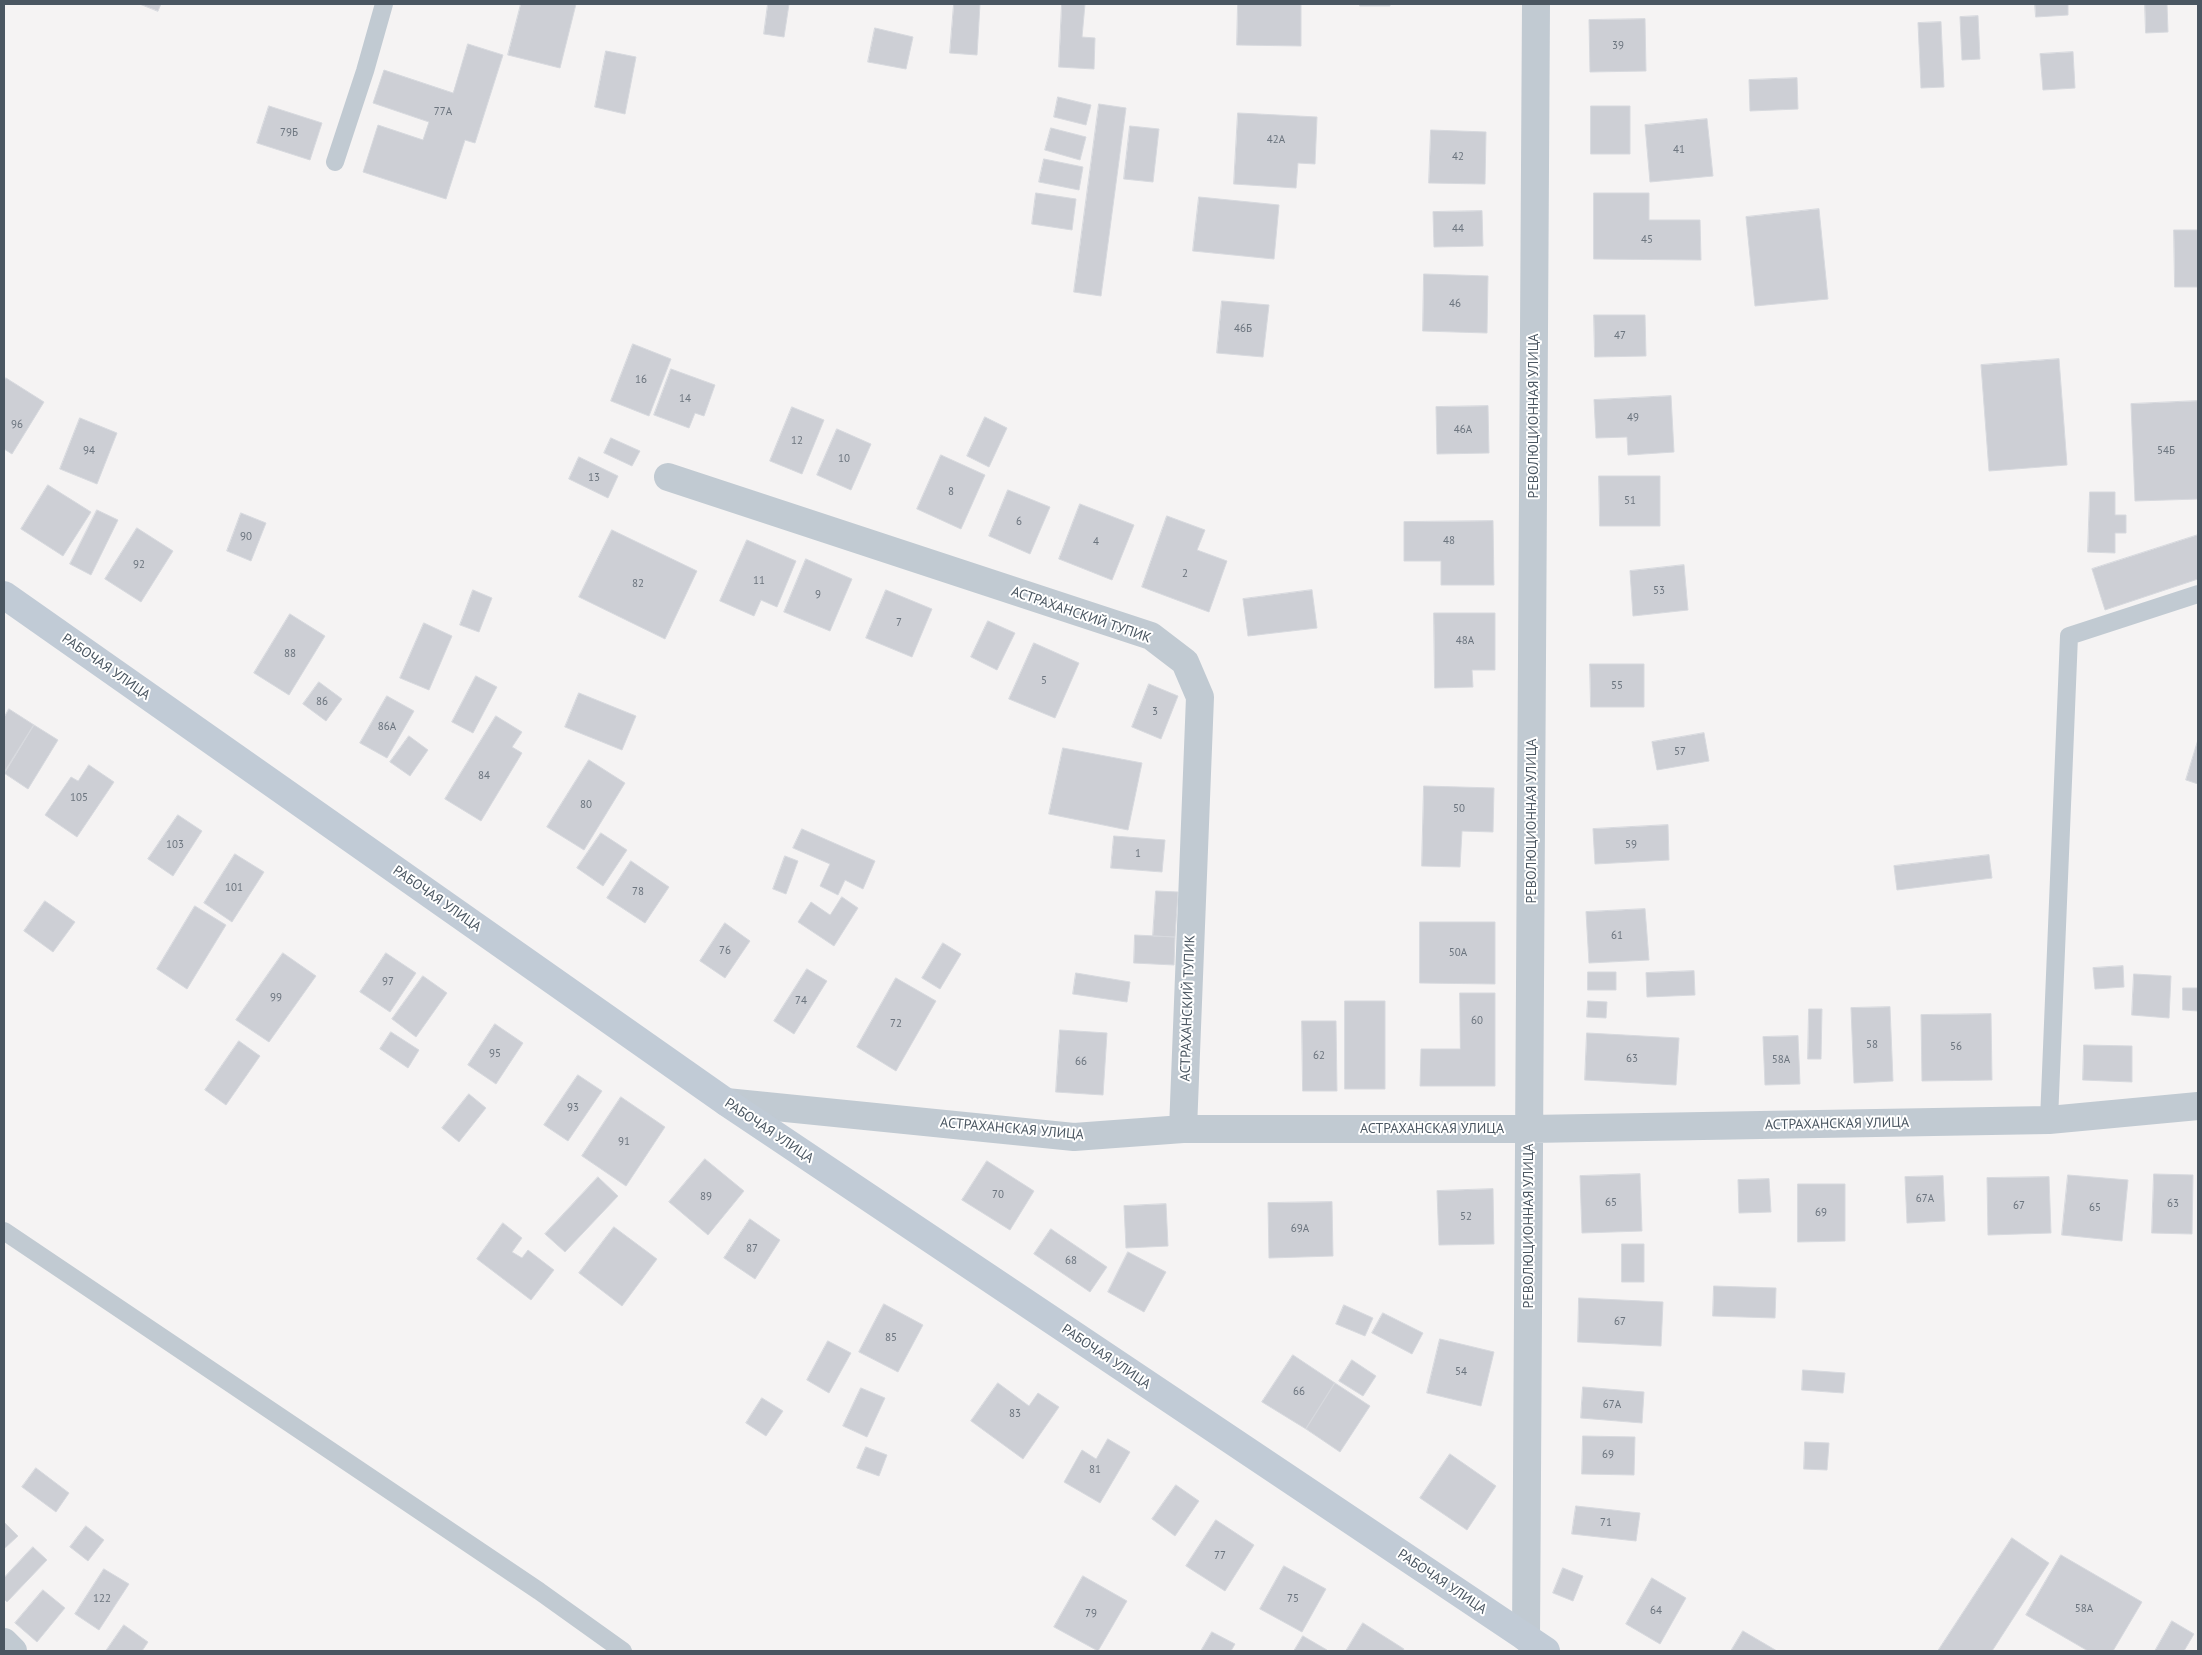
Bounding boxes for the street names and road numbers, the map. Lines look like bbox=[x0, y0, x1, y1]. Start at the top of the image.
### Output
street label: РЕВОЛЮЦИОННАЯ УЛИЦА bbox=[1526, 333, 1542, 499]
street label: АСТРАХАНСКИЙ ТУПИК bbox=[1009, 583, 1153, 647]
street label: РАБОЧАЯ УЛИЦА bbox=[59, 630, 153, 704]
street label: РЕВОЛЮЦИОННАЯ УЛИЦА bbox=[1524, 738, 1540, 904]
street label: РАБОЧАЯ УЛИЦА bbox=[390, 862, 484, 936]
street label: АСТРАХАНСКИЙ ТУПИК bbox=[1177, 934, 1199, 1082]
street label: РАБОЧАЯ УЛИЦА bbox=[721, 1095, 817, 1167]
street label: АСТРАХАНСКАЯ УЛИЦА bbox=[939, 1114, 1085, 1144]
street label: АСТРАХАНСКАЯ УЛИЦА bbox=[1765, 1114, 1909, 1134]
street label: АСТРАХАНСКАЯ УЛИЦА bbox=[1360, 1121, 1504, 1137]
street label: РЕВОЛЮЦИОННАЯ УЛИЦА bbox=[1521, 1143, 1537, 1309]
street label: РАБОЧАЯ УЛИЦА bbox=[1058, 1321, 1154, 1393]
street label: РАБОЧАЯ УЛИЦА bbox=[1394, 1546, 1490, 1618]

